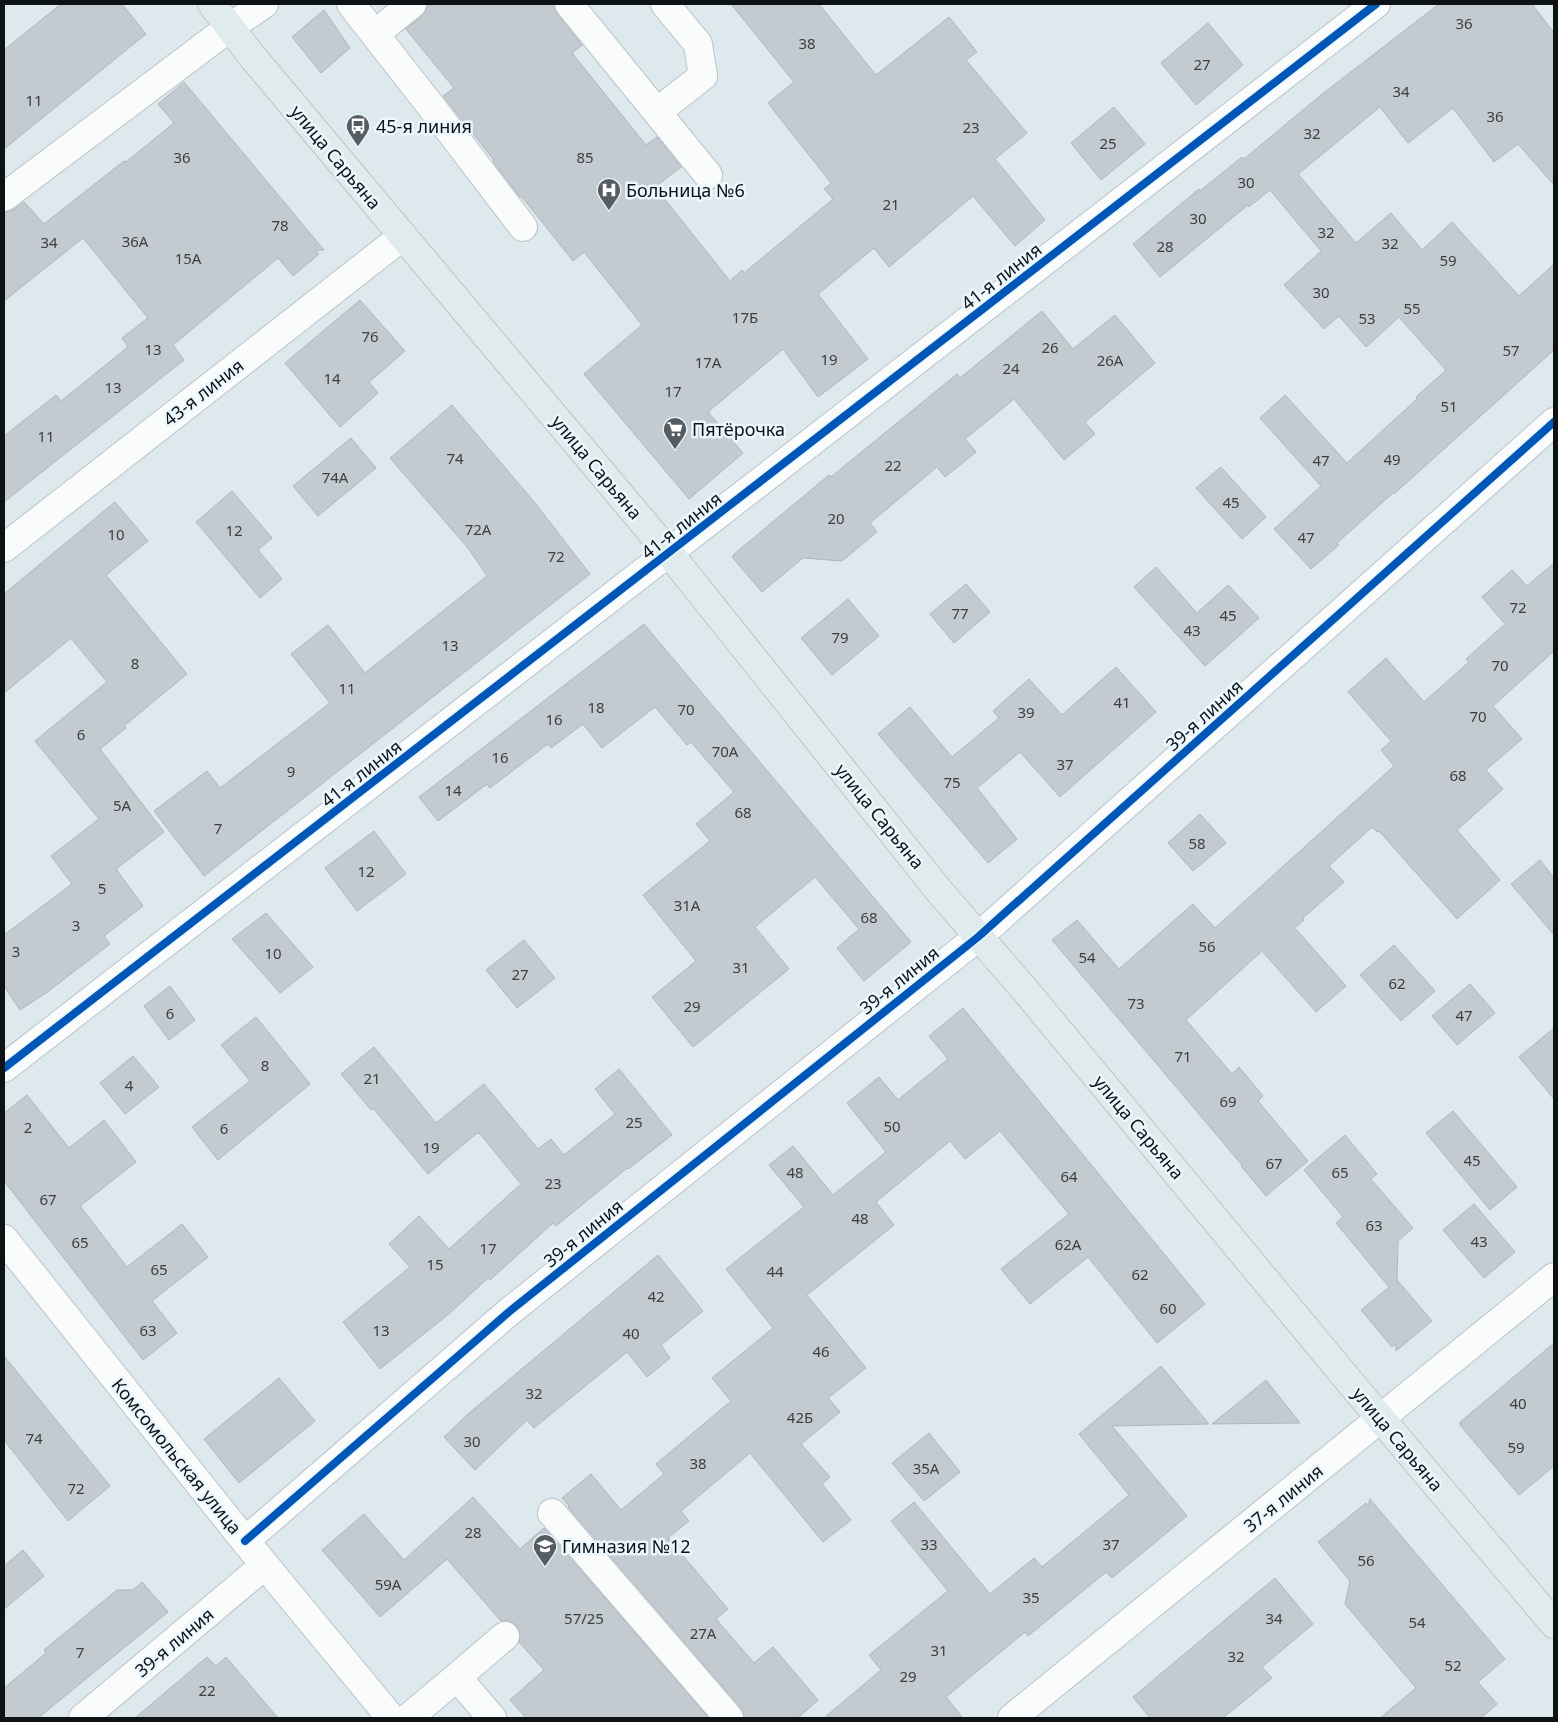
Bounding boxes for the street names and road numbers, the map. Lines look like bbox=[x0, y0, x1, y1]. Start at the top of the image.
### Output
street label: улица Сарьяна bbox=[285, 100, 387, 214]
street label: 41-я линия bbox=[956, 237, 1046, 315]
street label: 43-я линия bbox=[158, 353, 248, 431]
street label: улица Сарьяна bbox=[546, 410, 648, 524]
street label: 41-я линия bbox=[636, 486, 726, 564]
street label: 39-я линия bbox=[1160, 674, 1248, 756]
street label: 41-я линия bbox=[316, 734, 406, 812]
street label: улица Сарьяна bbox=[830, 758, 930, 874]
street label: 39-я линия bbox=[854, 941, 944, 1019]
street label: улица Сарьяна bbox=[1088, 1070, 1190, 1184]
street label: 39-я линия bbox=[538, 1194, 628, 1272]
street label: Комсомольская улица bbox=[107, 1373, 247, 1539]
street label: улица Сарьяна bbox=[1347, 1382, 1449, 1496]
street label: 37-я линия bbox=[1238, 1459, 1328, 1537]
street label: 39-я линия bbox=[130, 1602, 218, 1682]

